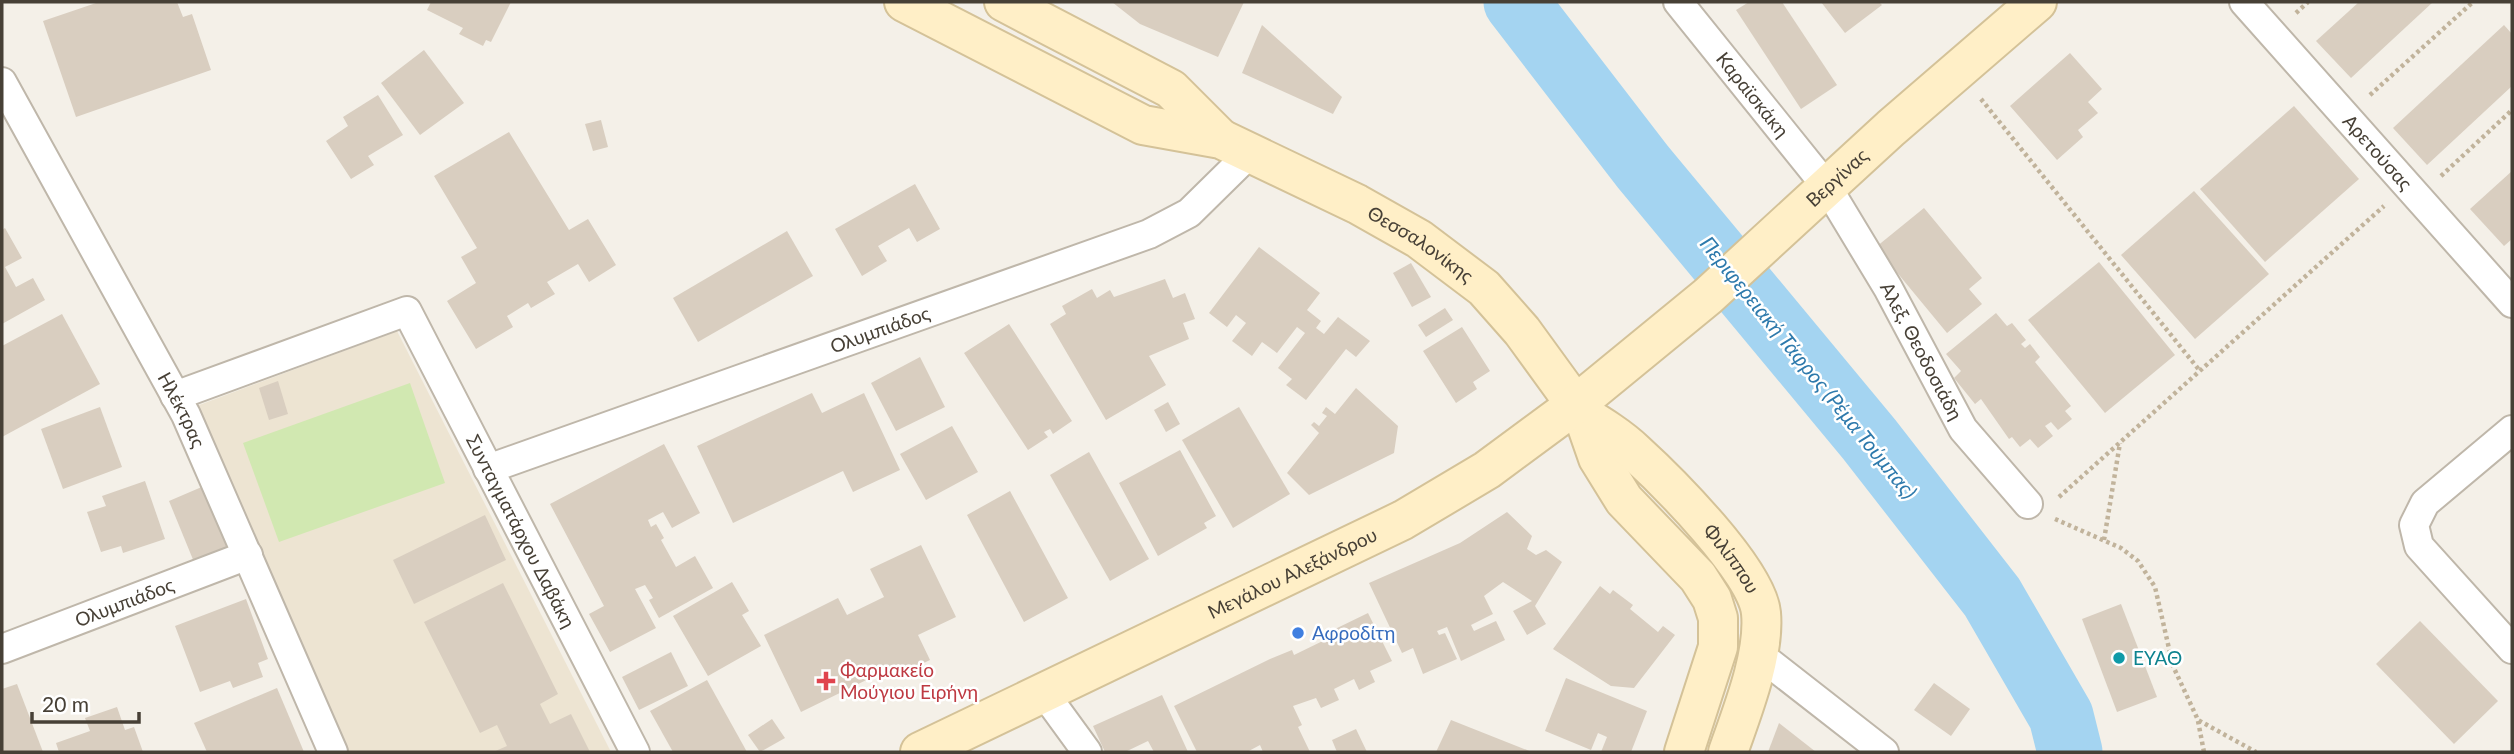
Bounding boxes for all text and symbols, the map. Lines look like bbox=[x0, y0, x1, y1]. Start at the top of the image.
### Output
street label: Καραϊσκάκη bbox=[1712, 47, 1794, 142]
street label: Αρετούσας bbox=[2338, 109, 2418, 194]
street label: Βεργίνας bbox=[1801, 143, 1872, 211]
street label: Θεσσαλονίκης bbox=[1364, 200, 1478, 287]
water label: Περιφερειακή Τάφρος (Ρέμα Τούμπας) bbox=[1696, 231, 1923, 503]
street label: Αλεξ. Θεοδοσιάδη bbox=[1876, 278, 1968, 424]
street label: Ολυμπιάδος bbox=[827, 301, 933, 357]
street label: Ηλέκτρας bbox=[153, 368, 211, 451]
street label: Συνταγματάρχου Δαβάκη bbox=[462, 431, 581, 631]
street label: Φιλίππου bbox=[1699, 519, 1765, 597]
street label: Μεγάλου Αλεξάνδρου bbox=[1204, 522, 1380, 623]
street label: Ολυμπιάδος bbox=[71, 572, 177, 631]
place label: Αφροδίτη bbox=[1312, 621, 1395, 644]
marker: Αφροδίτη bbox=[1290, 625, 1306, 641]
place label: ΕΥΑΘ bbox=[2133, 646, 2182, 669]
marker: ΕΥΑΘ bbox=[2111, 650, 2127, 666]
place label: Φαρμακείο Μούγιου Ειρήνη bbox=[840, 658, 978, 703]
marker: Φαρμακείο Μούγιου Ειρήνη bbox=[818, 673, 834, 689]
scale bar bbox=[32, 680, 138, 724]
text: 20 m bbox=[42, 691, 89, 716]

